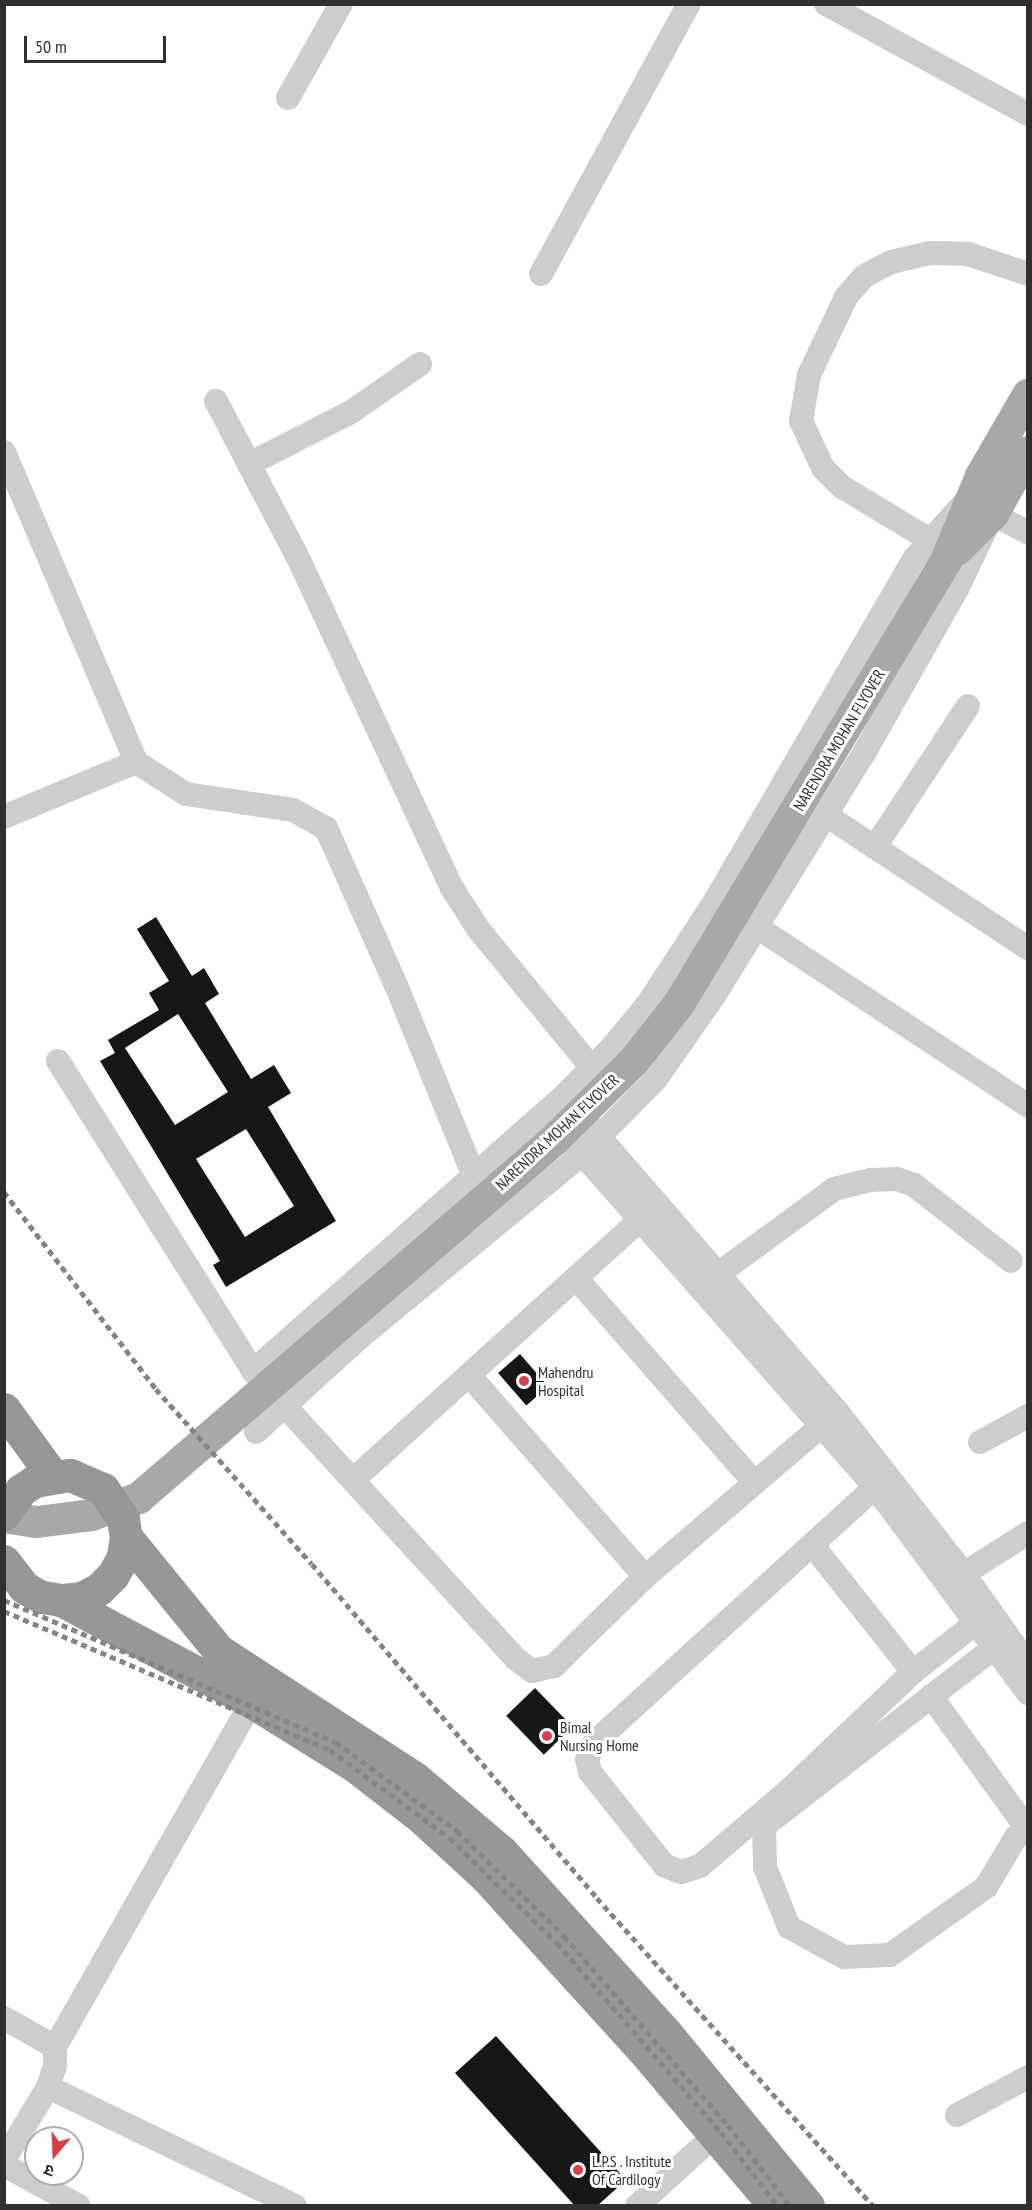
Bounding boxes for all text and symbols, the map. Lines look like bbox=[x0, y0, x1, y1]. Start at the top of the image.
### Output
scale bar bbox=[27, 24, 170, 62]
text: 50 m bbox=[35, 35, 67, 58]
street label: NARENDRA MOHAN FLYOVER bbox=[789, 666, 889, 814]
street label: NARENDRA MOHAN FLYOVER bbox=[491, 1070, 623, 1194]
place label: Mahendru Hospital bbox=[538, 1362, 594, 1400]
marker: Mahendru Hospital bbox=[515, 1372, 533, 1390]
place label: Bimal Nursing Home bbox=[560, 1717, 639, 1755]
marker: Bimal Nursing Home bbox=[538, 1727, 556, 1745]
north arrow bbox=[24, 2126, 84, 2186]
place label: L.P.S . Institute Of Cardilogy bbox=[592, 2151, 673, 2189]
text: उ bbox=[41, 2160, 56, 2182]
marker: L.P.S . Institute Of Cardilogy bbox=[569, 2161, 587, 2179]

